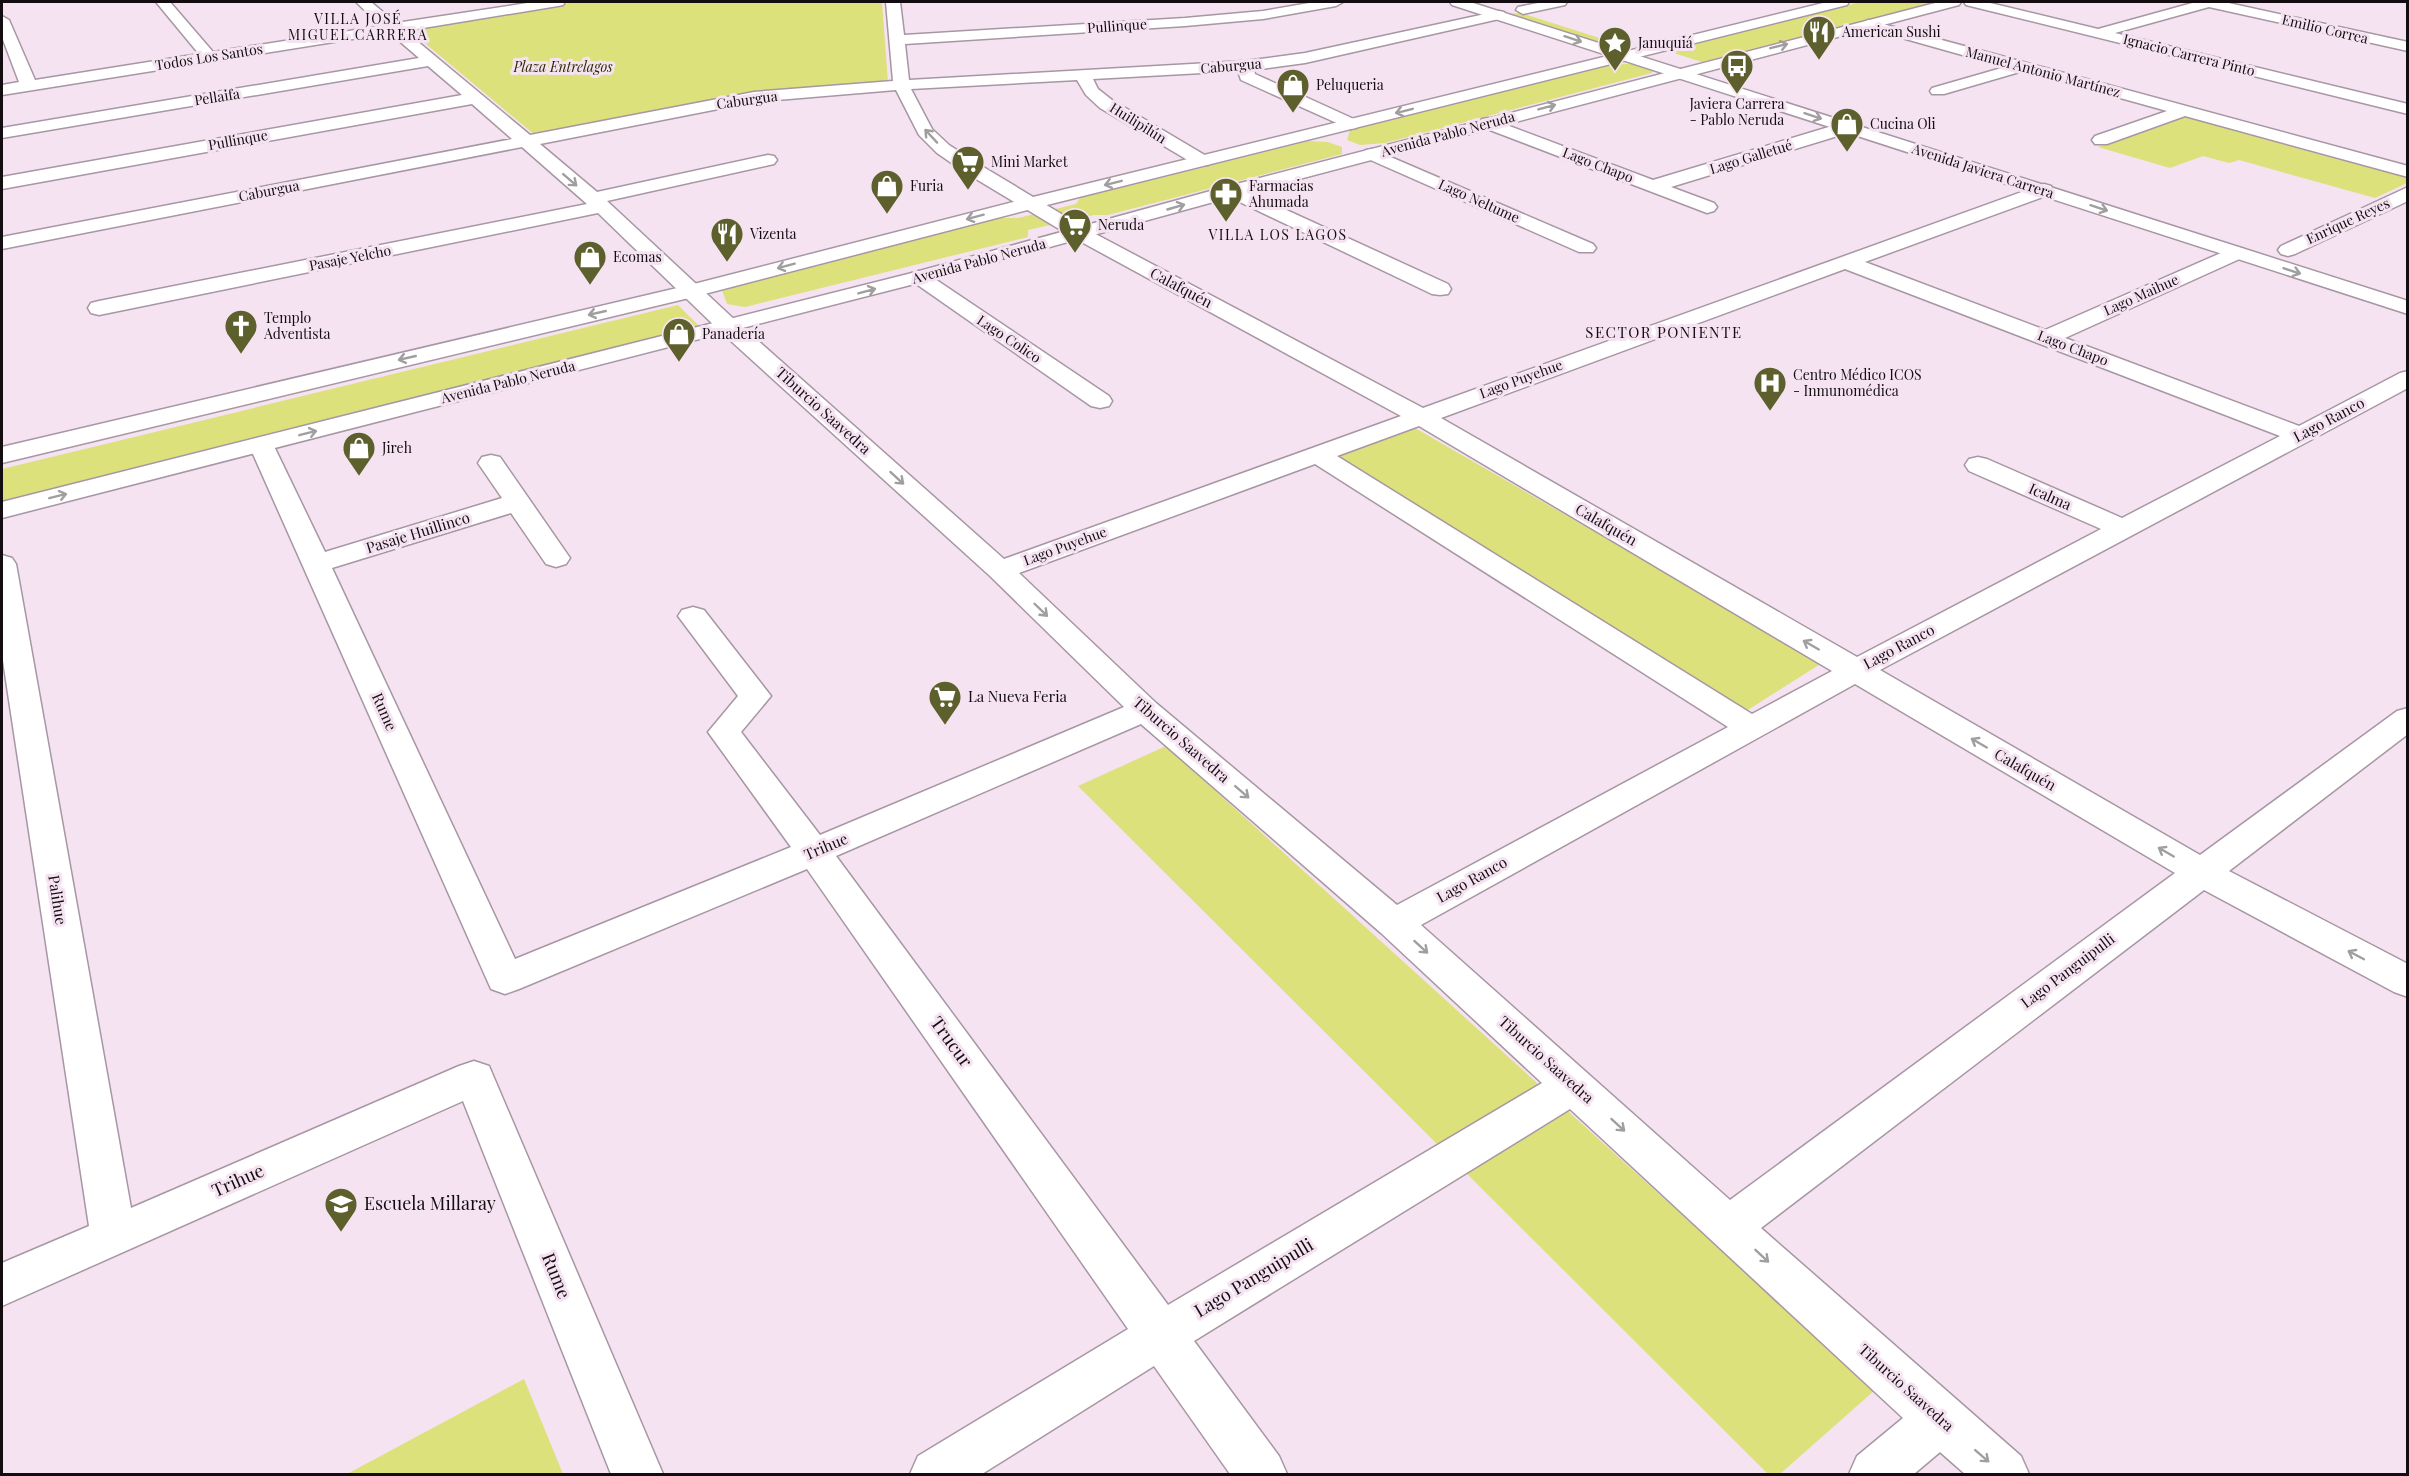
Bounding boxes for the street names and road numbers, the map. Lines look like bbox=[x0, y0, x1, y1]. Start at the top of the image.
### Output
street label: Emilio Correa bbox=[2280, 9, 2370, 48]
street label: Pullinque bbox=[1086, 14, 1148, 37]
street label: Ignacio Carrera Pinto bbox=[2121, 29, 2257, 80]
street label: Todos Los Santos bbox=[154, 39, 264, 74]
street label: Manuel Antonio Martínez bbox=[1964, 42, 2123, 101]
street label: Caburgua bbox=[1200, 53, 1262, 78]
street label: Pellaifa bbox=[193, 84, 241, 109]
street label: Caburgua bbox=[715, 86, 779, 113]
street label: Huilipilún bbox=[1106, 98, 1171, 148]
street label: Avenida Pablo Neruda bbox=[1378, 107, 1517, 161]
street label: Pullinque bbox=[207, 125, 269, 154]
street label: Lago Galletué bbox=[1707, 135, 1795, 178]
street label: Avenida Javiera Carrera bbox=[1909, 138, 2057, 202]
street label: Lago Chapo bbox=[1560, 142, 1637, 187]
street label: Lago Neltume bbox=[1436, 174, 1523, 227]
street label: Caburgua bbox=[237, 175, 301, 206]
street label: Enrique Reyes bbox=[2303, 193, 2393, 248]
street label: Avenida Pablo Neruda bbox=[909, 234, 1048, 288]
street label: Pasaje Yelcho bbox=[307, 240, 393, 275]
street label: Calafquén bbox=[1147, 262, 1216, 312]
street label: Lago Maihue bbox=[2100, 270, 2181, 320]
street label: Lago Colico bbox=[974, 310, 1045, 367]
street label: Lago Chapo bbox=[2035, 325, 2112, 370]
street label: Lago Puyehue bbox=[1477, 355, 1565, 402]
street label: Avenida Pablo Neruda bbox=[438, 356, 577, 408]
street label: Tiburcio Saavedra bbox=[772, 362, 876, 459]
street label: Lago Ranco bbox=[2290, 392, 2368, 446]
street label: Icalma bbox=[2026, 478, 2075, 515]
street label: Calafquén bbox=[1572, 498, 1641, 550]
street label: Pasaje Huillinco bbox=[363, 507, 472, 557]
street label: Lago Puyehue bbox=[1021, 522, 1109, 569]
street label: Lago Ranco bbox=[1860, 619, 1938, 673]
street label: Rume bbox=[368, 690, 402, 734]
street label: Tiburcio Saavedra bbox=[1129, 692, 1234, 787]
street label: Calafquén bbox=[1991, 743, 2060, 795]
street label: Trihue bbox=[801, 828, 850, 864]
street label: Lago Ranco bbox=[1433, 852, 1510, 907]
street label: Palihue bbox=[44, 874, 72, 926]
street label: Lago Panguipulli bbox=[2016, 928, 2119, 1012]
street label: Trucur bbox=[925, 1011, 978, 1071]
street label: Tiburcio Saavedra bbox=[1495, 1011, 1599, 1108]
street label: Trihue bbox=[208, 1158, 267, 1202]
street label: Lago Panguipulli bbox=[1189, 1232, 1317, 1322]
street label: Rume bbox=[537, 1249, 577, 1302]
street label: Tiburcio Saavedra bbox=[1855, 1339, 1959, 1436]

